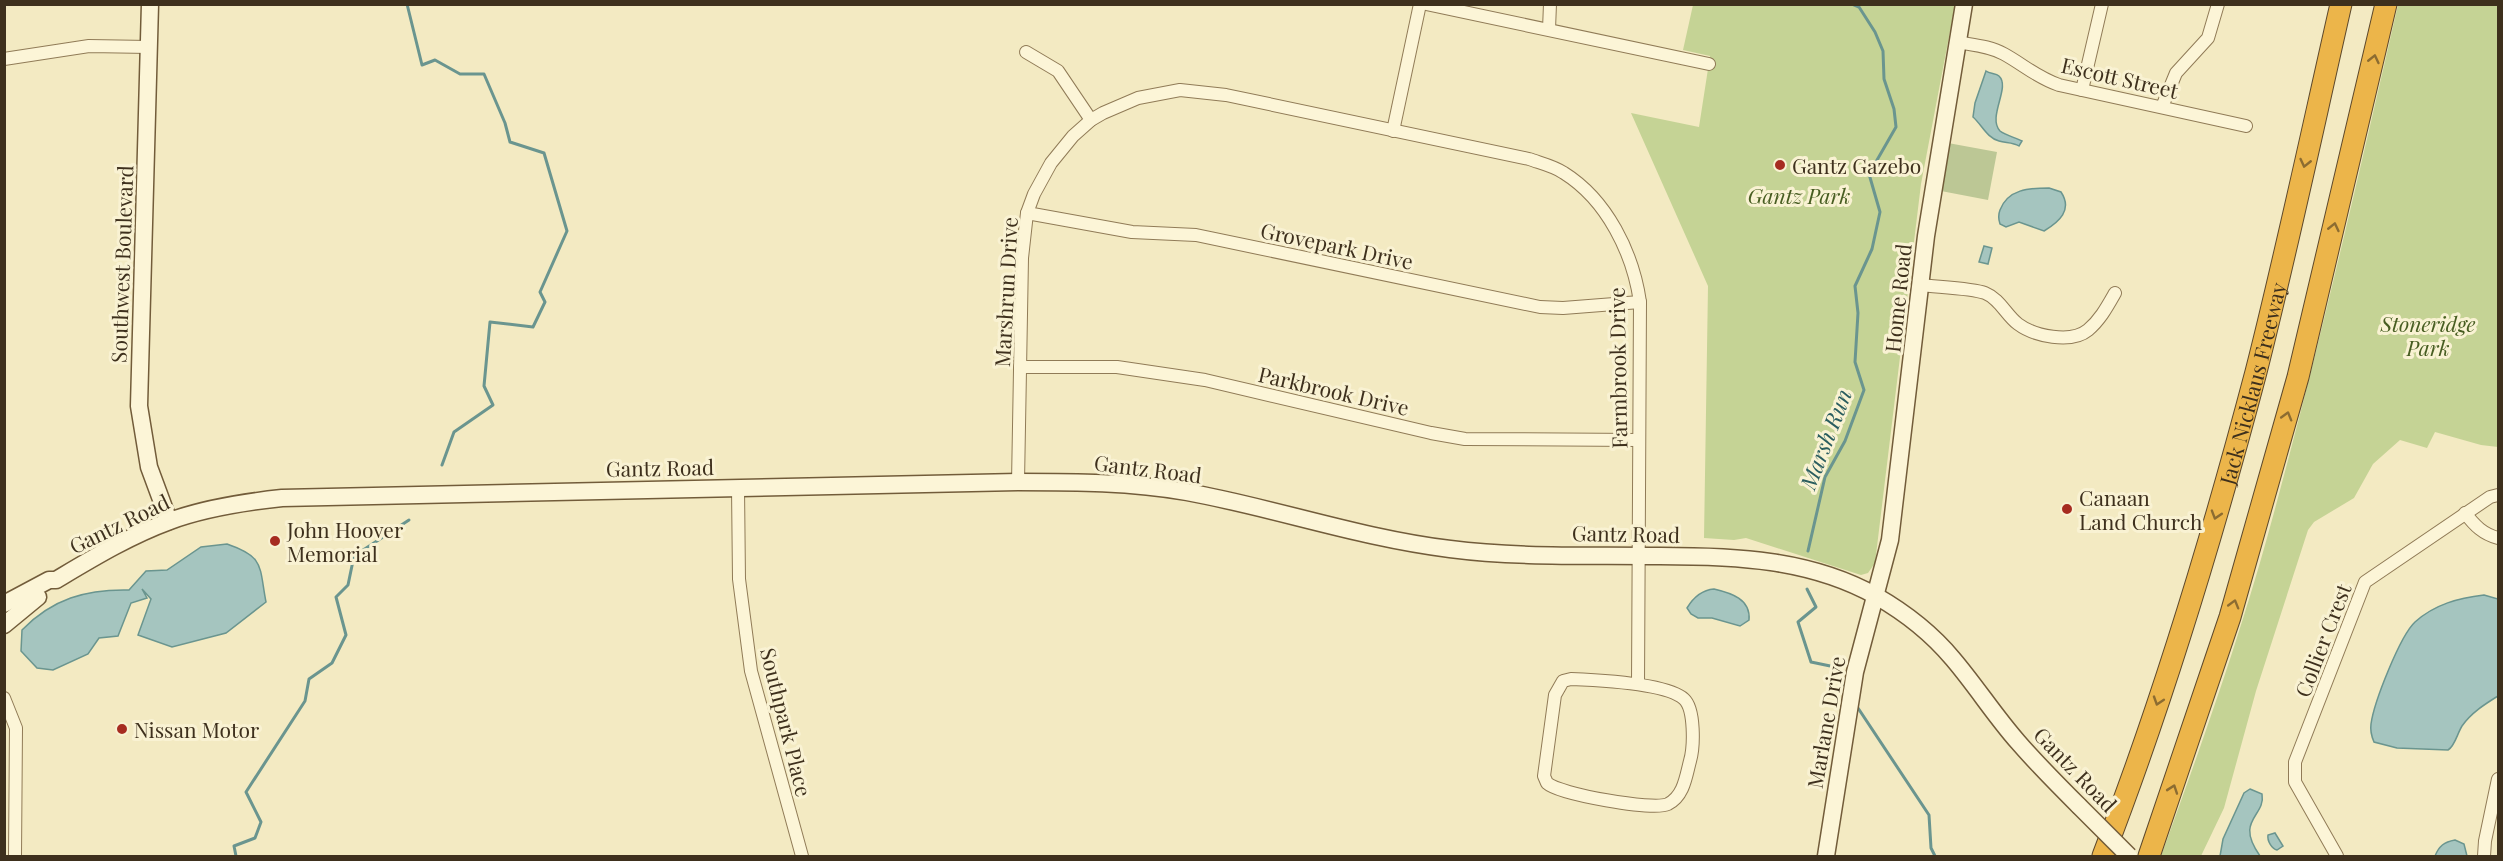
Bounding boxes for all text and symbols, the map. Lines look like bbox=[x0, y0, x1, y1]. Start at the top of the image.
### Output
street label: Escott Street bbox=[2059, 50, 2182, 104]
one-way arrow bbox=[2366, 55, 2379, 65]
place label: Gantz Gazebo bbox=[1792, 151, 1921, 179]
one-way arrow bbox=[2299, 157, 2312, 167]
marker: Gantz Gazebo bbox=[1773, 158, 1787, 172]
street label: Southwest Boulevard bbox=[104, 165, 138, 363]
park label: Gantz Park bbox=[1748, 181, 1850, 209]
street label: Grovepark Drive bbox=[1258, 215, 1416, 275]
street label: Marshrun Drive bbox=[987, 216, 1023, 368]
one-way arrow bbox=[2326, 222, 2339, 232]
street label: Home Road bbox=[1877, 242, 1917, 354]
street label: Jack Nicklaus Freeway bbox=[2212, 279, 2292, 488]
street label: Farmbrook Drive bbox=[1602, 287, 1632, 449]
park label: Stoneridge Park bbox=[2379, 309, 2476, 361]
street label: Parkbrook Drive bbox=[1256, 359, 1412, 421]
water label: Marsh Run bbox=[1792, 385, 1858, 494]
one-way arrow bbox=[2280, 412, 2292, 422]
street label: Gantz Road bbox=[1093, 448, 1203, 488]
street label: Gantz Road bbox=[606, 452, 714, 482]
place label: Canaan Land Church bbox=[2079, 483, 2203, 535]
street label: Gantz Road bbox=[64, 487, 174, 559]
marker: Canaan Land Church bbox=[2060, 502, 2074, 516]
one-way arrow bbox=[2211, 509, 2223, 519]
place label: John Hoover Memorial bbox=[286, 515, 404, 567]
street label: Gantz Road bbox=[1572, 518, 1680, 548]
marker: John Hoover Memorial bbox=[268, 534, 282, 548]
street label: Collier Crest bbox=[2288, 579, 2357, 701]
one-way arrow bbox=[2227, 599, 2239, 610]
street label: Southpark Place bbox=[755, 645, 819, 799]
street label: Marlane Drive bbox=[1800, 654, 1850, 790]
one-way arrow bbox=[2153, 695, 2165, 706]
place label: Nissan Motor bbox=[134, 715, 260, 743]
street label: Gantz Road bbox=[2028, 720, 2124, 818]
marker: Nissan Motor bbox=[115, 722, 129, 736]
one-way arrow bbox=[2165, 784, 2178, 795]

